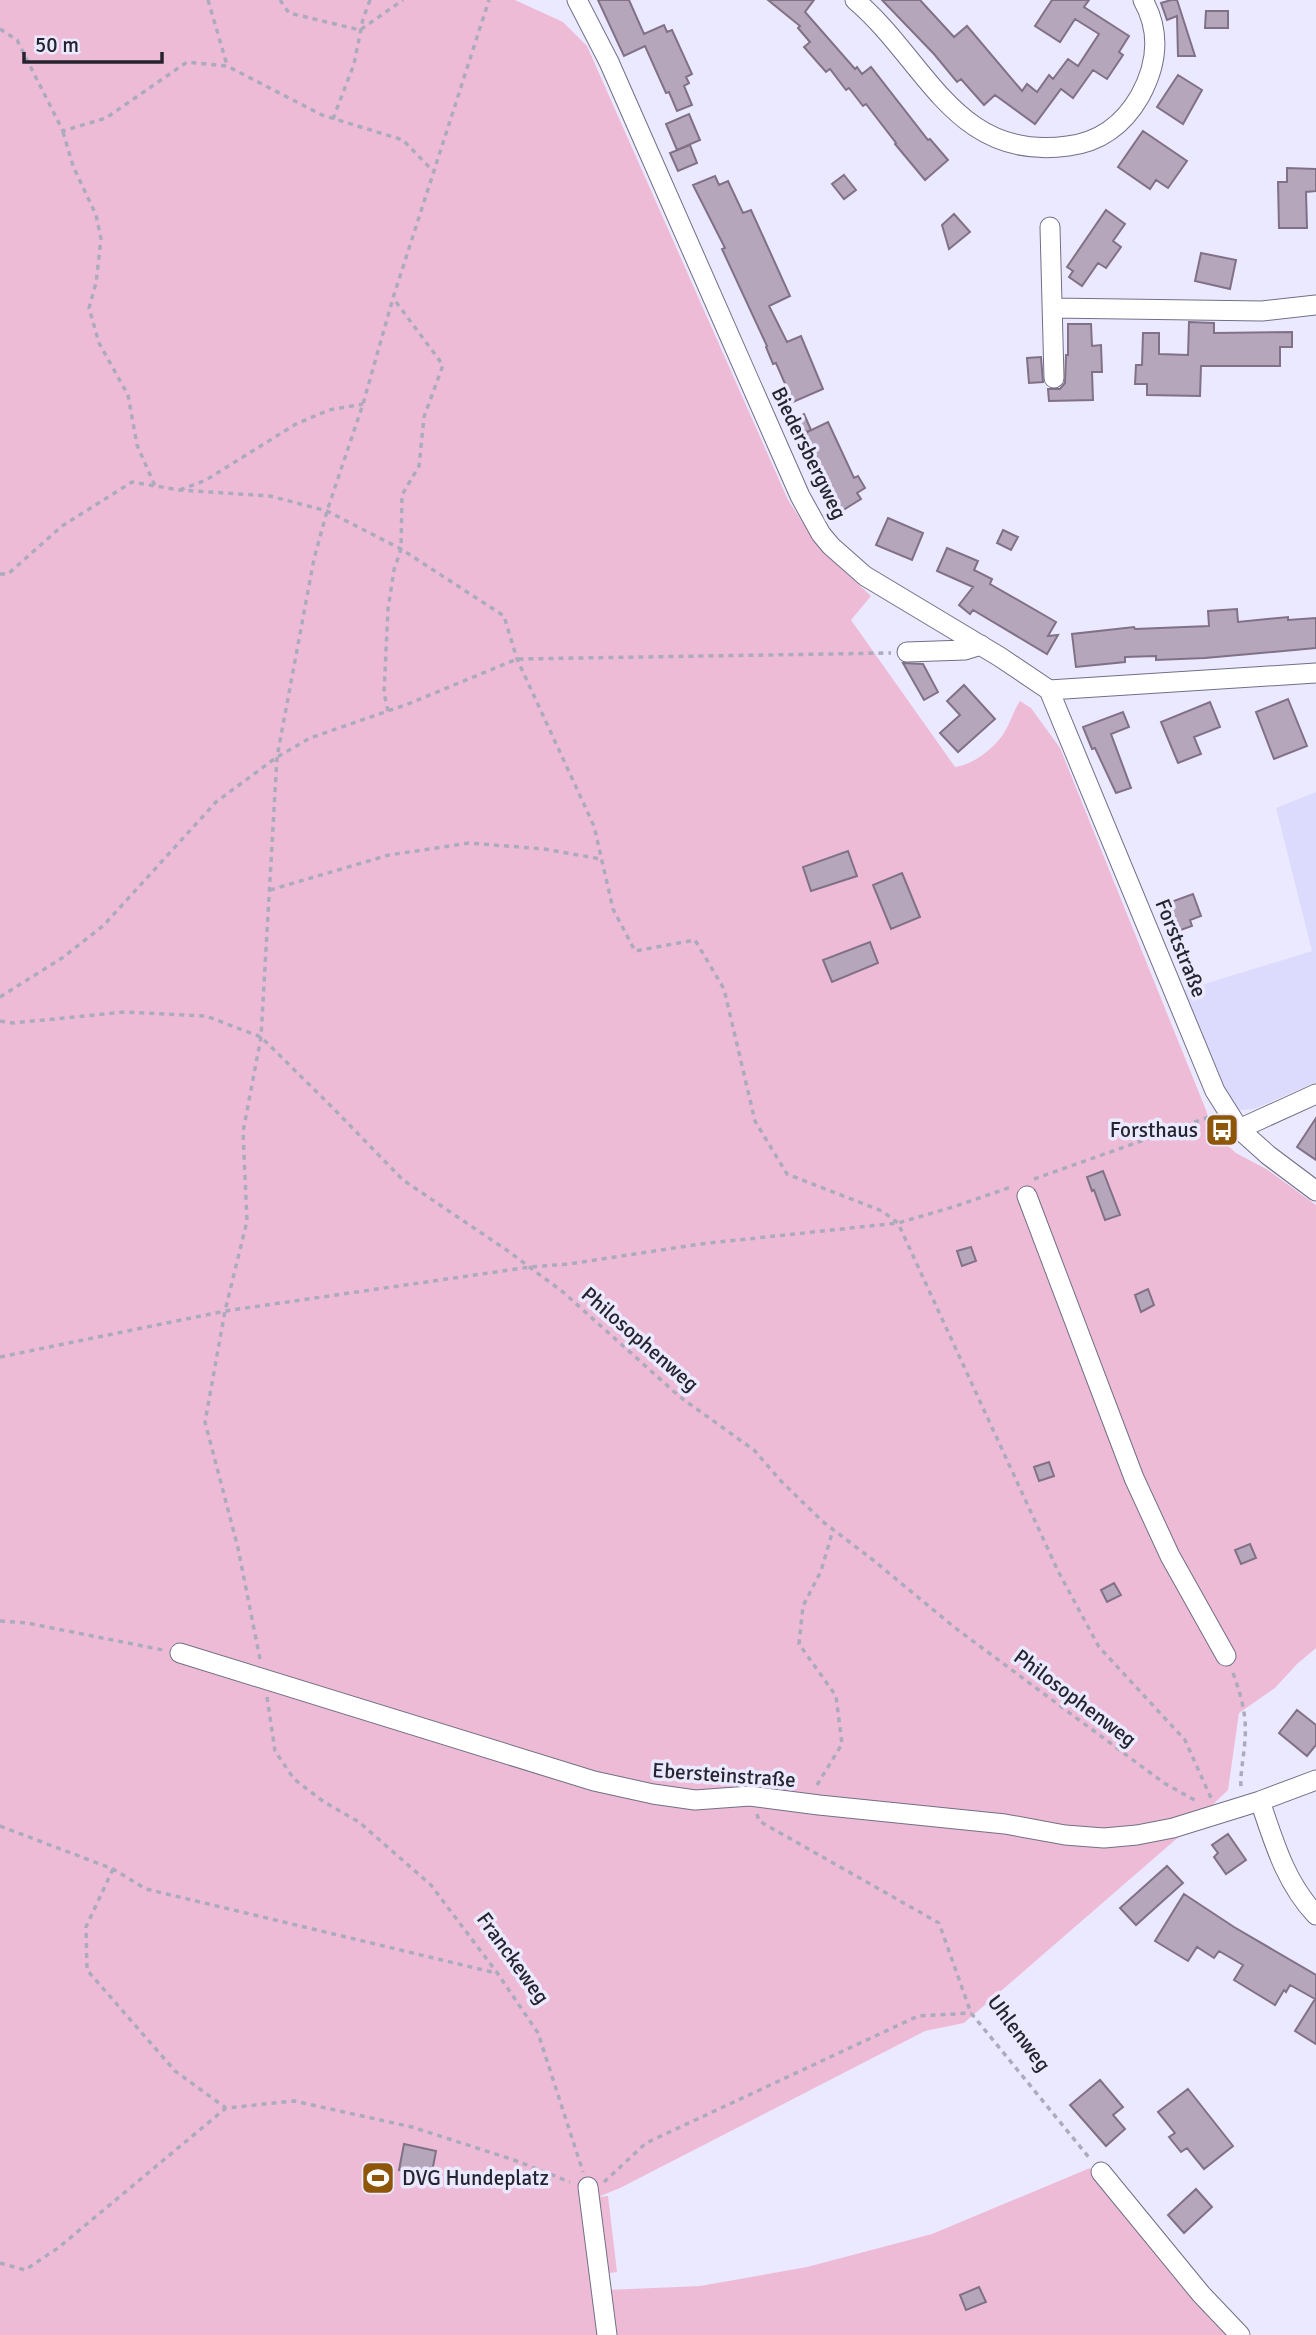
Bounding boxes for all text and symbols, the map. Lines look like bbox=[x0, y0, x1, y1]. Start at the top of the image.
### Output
scale bar bbox=[24, 21, 163, 65]
text: 50 m bbox=[35, 32, 79, 58]
street label: Biedersbergweg bbox=[766, 383, 852, 523]
street label: Forststraße bbox=[1149, 895, 1213, 1001]
bus stop icon: Forsthaus bbox=[1203, 1111, 1241, 1149]
place label: Forsthaus bbox=[1110, 1117, 1198, 1143]
street label: Philosophenweg bbox=[576, 1281, 704, 1397]
street label: Philosophenweg bbox=[1009, 1643, 1141, 1753]
street label: Ebersteinstraße bbox=[651, 1757, 797, 1793]
street label: Franckeweg bbox=[471, 1907, 555, 2009]
street label: Uhlenweg bbox=[982, 1989, 1056, 2077]
sports icon: DVG Hundeplatz bbox=[359, 2159, 397, 2197]
place label: DVG Hundeplatz bbox=[402, 2165, 549, 2191]

